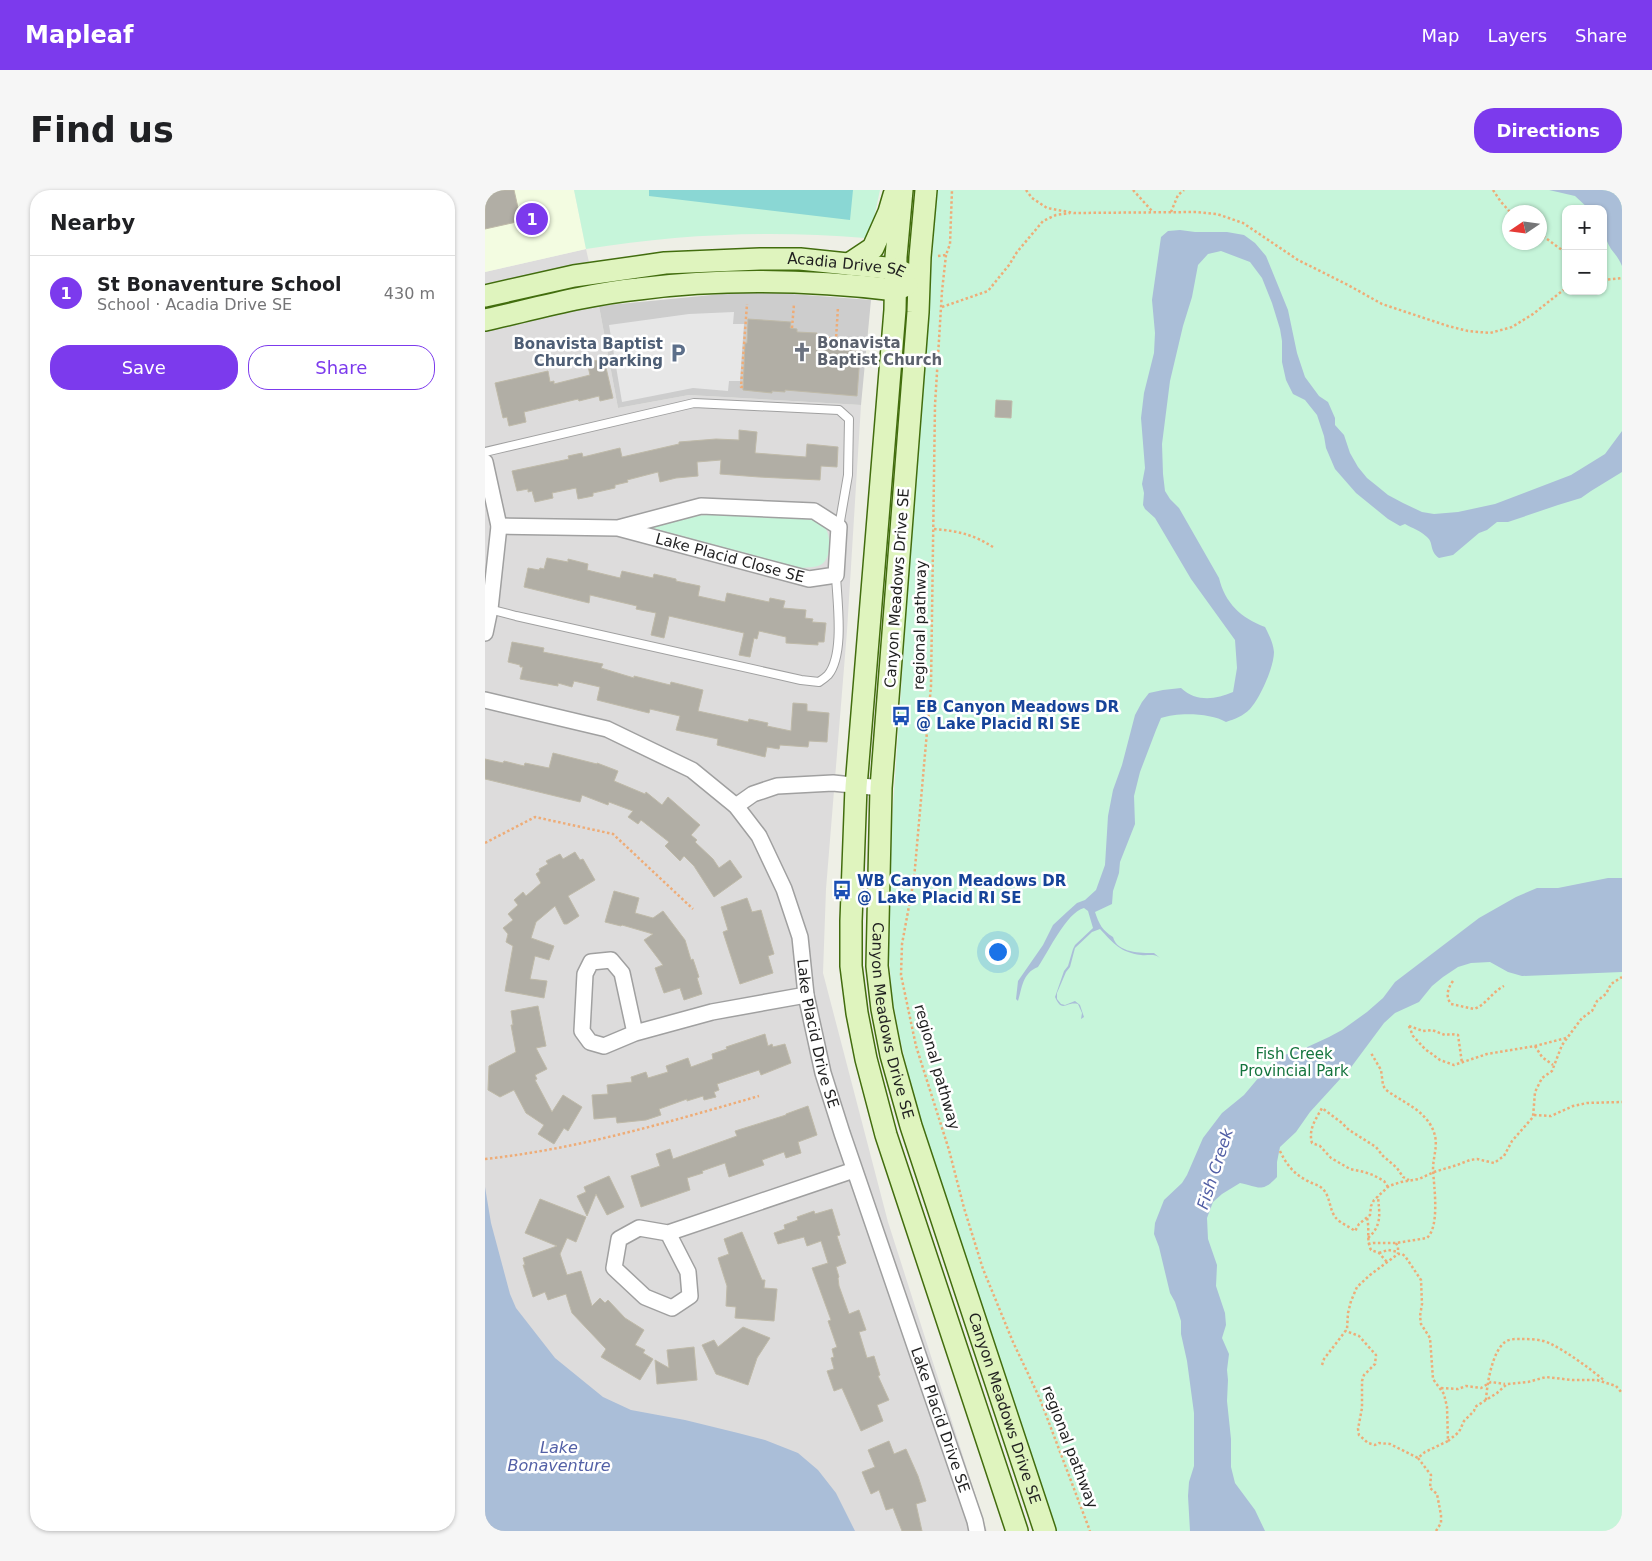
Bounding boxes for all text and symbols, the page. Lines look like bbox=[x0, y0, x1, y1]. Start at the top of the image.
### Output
text: Mapleaf bbox=[25, 21, 133, 49]
text: Map bbox=[1421, 25, 1459, 46]
text: Layers bbox=[1487, 25, 1547, 46]
text: Share bbox=[1575, 25, 1627, 46]
button: Directions bbox=[1474, 108, 1622, 153]
text: Find us bbox=[30, 110, 174, 150]
pin: 1 bbox=[516, 200, 548, 238]
north arrow bbox=[1502, 205, 1547, 250]
map controls bbox=[1562, 205, 1607, 295]
button: + bbox=[1562, 205, 1607, 250]
text: Nearby bbox=[50, 211, 135, 235]
street label: Acadia Drive SE bbox=[787, 250, 909, 281]
button: − bbox=[1562, 250, 1607, 295]
text: St Bonaventure School bbox=[97, 273, 342, 295]
text: 1 bbox=[60, 284, 72, 303]
text: 430 m bbox=[384, 284, 435, 303]
text: School · Acadia Drive SE bbox=[97, 295, 292, 314]
place label: Bonavista Baptist Church bbox=[817, 334, 942, 369]
place label: Bonavista Baptist Church parking bbox=[513, 335, 663, 370]
church icon: Bonavista Baptist Church bbox=[791, 341, 813, 363]
parking icon: Bonavista Baptist Church parking bbox=[667, 342, 689, 364]
button: Save bbox=[50, 345, 238, 390]
button: Share bbox=[248, 345, 435, 390]
street label: Canyon Meadows Drive SE bbox=[881, 488, 913, 688]
street label: Lake Placid Close SE bbox=[654, 529, 807, 586]
street label: regional pathway bbox=[910, 560, 930, 690]
place label: EB Canyon Meadows DR @ Lake Placid RI SE bbox=[916, 698, 1119, 733]
bus stop icon: EB Canyon Meadows DR @ Lake Placid RI SE bbox=[890, 705, 912, 727]
place label: WB Canyon Meadows DR @ Lake Placid RI SE bbox=[857, 872, 1067, 907]
bus stop icon: WB Canyon Meadows DR @ Lake Placid RI SE bbox=[831, 879, 853, 901]
street label: Canyon Meadows Drive SE bbox=[868, 922, 918, 1121]
your location bbox=[985, 939, 1011, 965]
street label: Lake Placid Drive SE bbox=[793, 958, 843, 1111]
street label: regional pathway bbox=[910, 1002, 964, 1132]
park label: Fish Creek Provincial Park bbox=[1239, 1045, 1349, 1080]
water label: Fish Creek bbox=[1193, 1125, 1237, 1212]
street label: Canyon Meadows Drive SE bbox=[964, 1310, 1044, 1506]
street label: Lake Placid Drive SE bbox=[907, 1345, 974, 1495]
street label: regional pathway bbox=[1038, 1383, 1102, 1511]
water label: Lake Bonaventure bbox=[508, 1438, 611, 1475]

